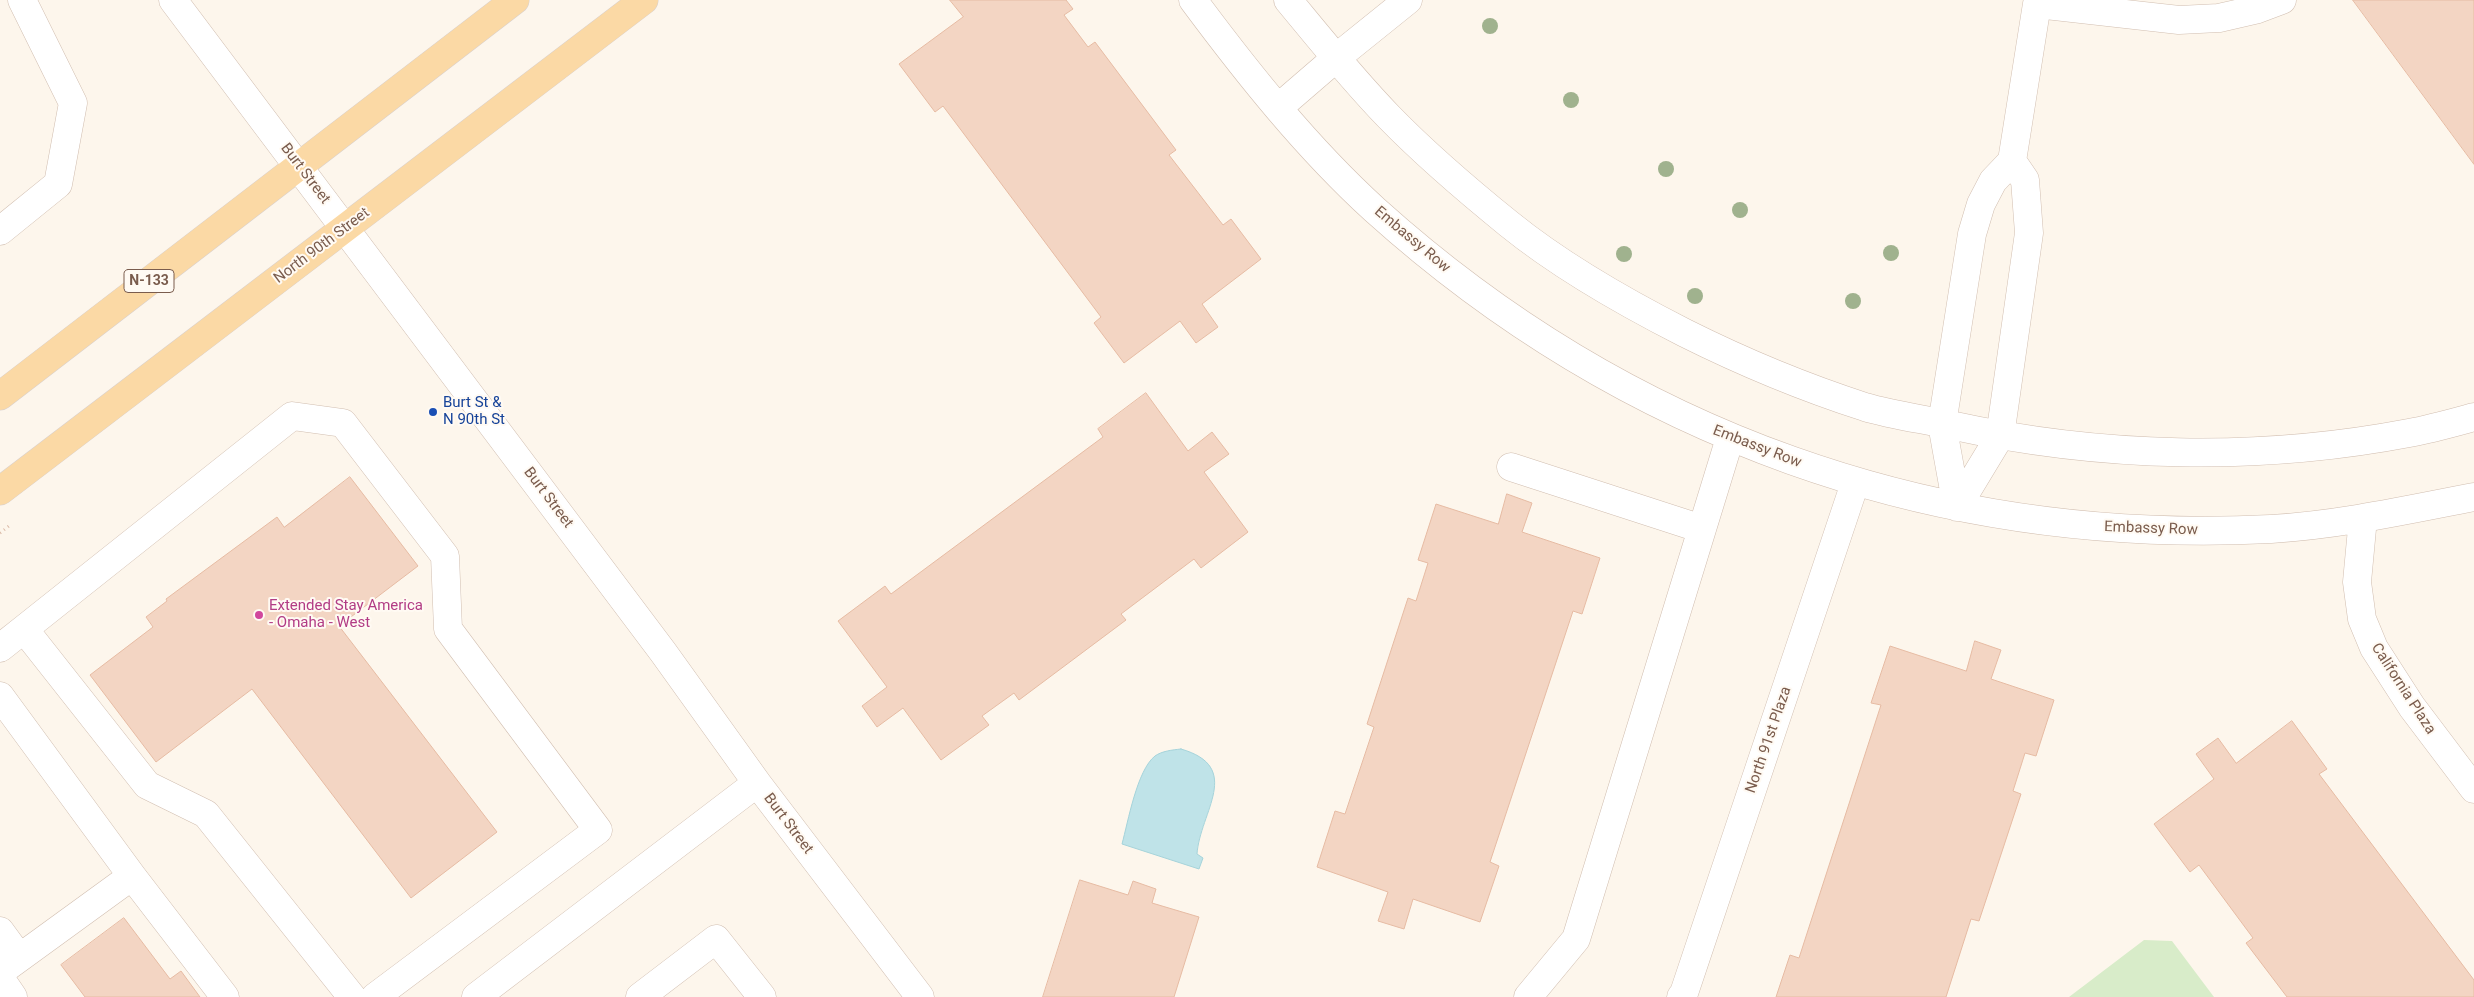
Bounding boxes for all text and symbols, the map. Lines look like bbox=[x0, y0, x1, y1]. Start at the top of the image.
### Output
street label: Burt Street bbox=[276, 140, 334, 208]
street label: Embassy Row bbox=[1370, 203, 1454, 277]
street label: North 90th Street bbox=[271, 204, 373, 288]
road number: N-133 bbox=[124, 270, 174, 292]
place label: Burt St & N 90th St bbox=[443, 394, 505, 429]
marker: Burt St & N 90th St bbox=[427, 406, 439, 418]
street label: Embassy Row bbox=[1710, 422, 1804, 472]
street label: Burt Street bbox=[519, 464, 577, 532]
street label: Embassy Row bbox=[2104, 518, 2198, 540]
place label: Extended Stay America - Omaha - West bbox=[269, 597, 423, 632]
marker: Extended Stay America - Omaha - West bbox=[253, 609, 265, 621]
street label: California Plaza bbox=[2367, 640, 2439, 738]
street label: North 91st Plaza bbox=[1742, 684, 1796, 796]
street label: Burt Street bbox=[759, 790, 817, 858]

